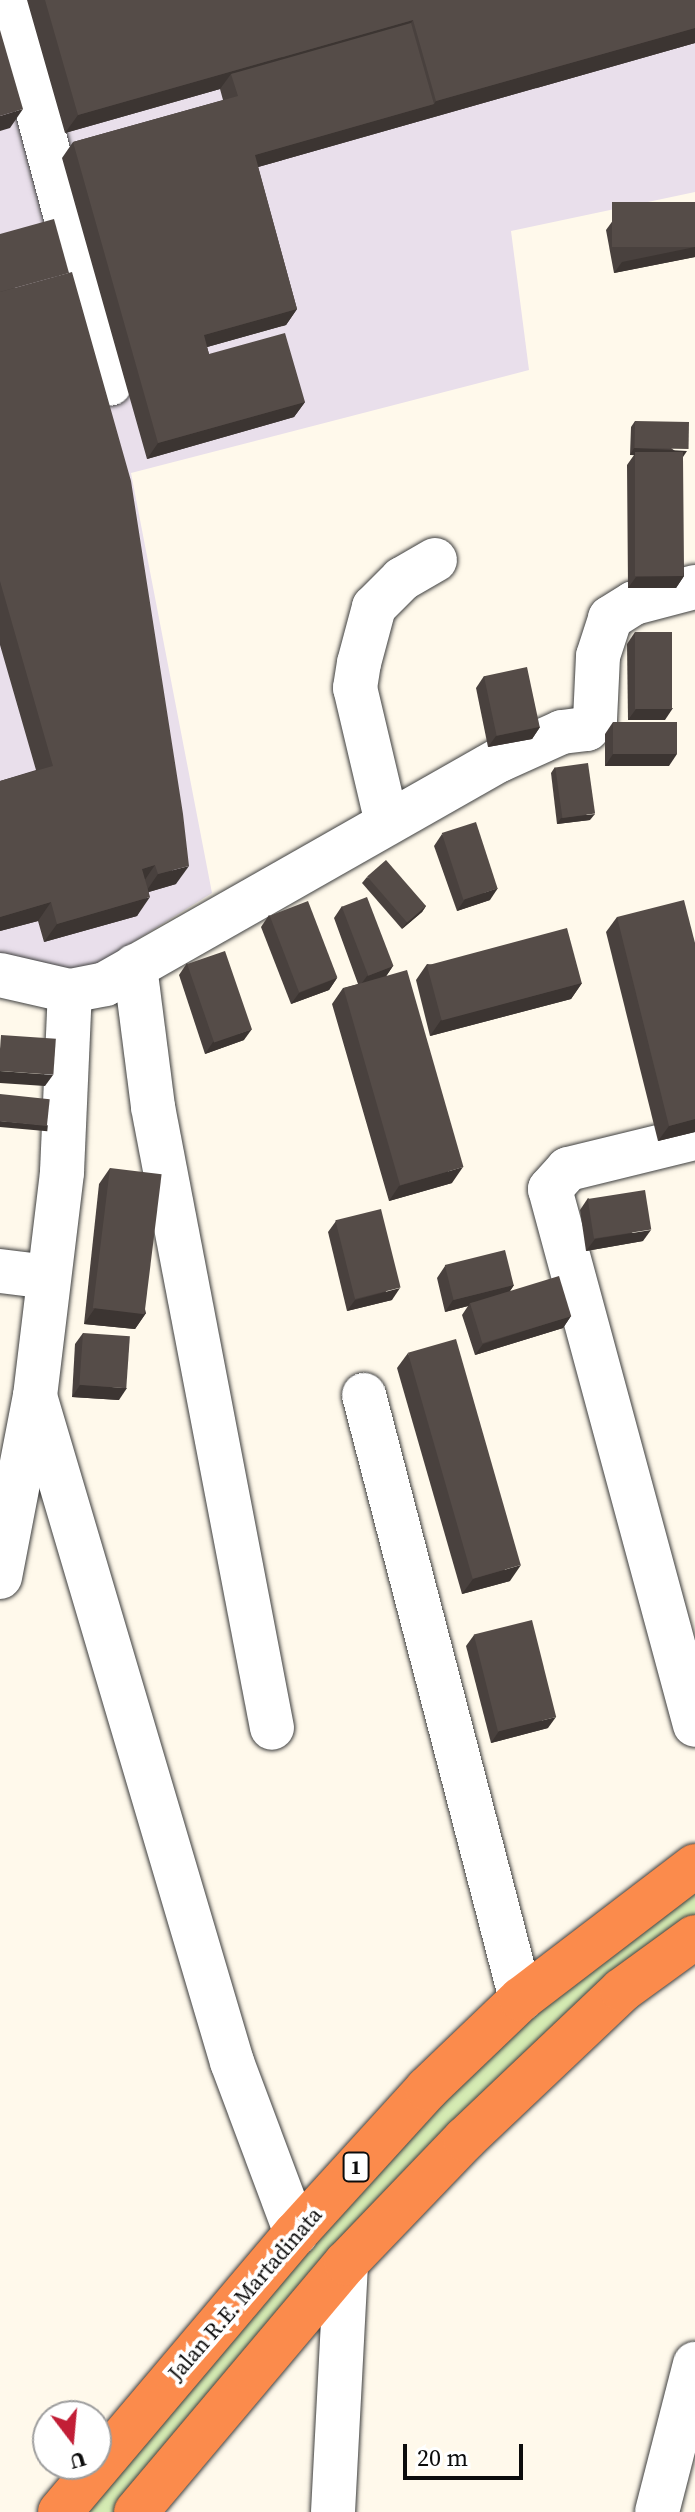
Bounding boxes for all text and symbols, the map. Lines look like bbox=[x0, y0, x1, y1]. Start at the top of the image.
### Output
road number: 1 bbox=[342, 2151, 370, 2183]
street label: Jalan R.E. Martadinata bbox=[163, 2202, 327, 2386]
north arrow bbox=[32, 2400, 112, 2480]
scale bar bbox=[407, 2428, 527, 2478]
text: 20 m bbox=[417, 2441, 468, 2474]
text: U bbox=[66, 2445, 90, 2478]

